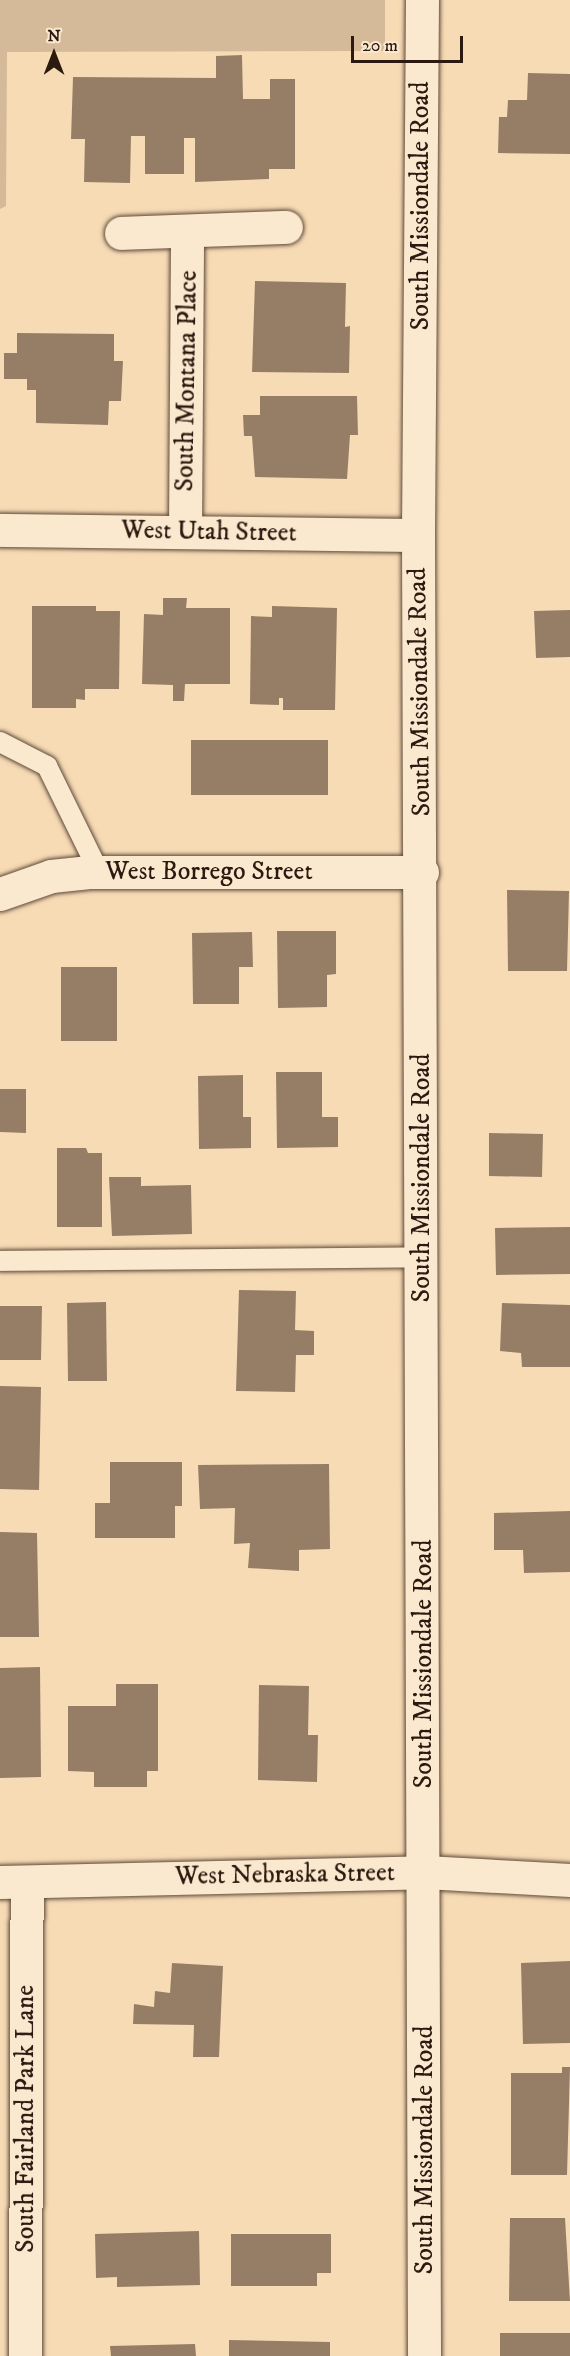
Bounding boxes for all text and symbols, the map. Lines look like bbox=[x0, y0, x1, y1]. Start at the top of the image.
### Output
north arrow bbox=[24, 24, 84, 84]
scale bar bbox=[354, 24, 466, 62]
text: N bbox=[47, 26, 61, 46]
text: 20 m bbox=[362, 35, 398, 57]
street label: South Missiondale Road bbox=[405, 82, 437, 330]
street label: South Montana Place bbox=[169, 270, 205, 492]
street label: West Utah Street bbox=[121, 515, 297, 549]
street label: South Missiondale Road bbox=[402, 567, 438, 817]
street label: West Borrego Street bbox=[105, 856, 313, 888]
street label: South Missiondale Road bbox=[406, 1054, 438, 1302]
street label: South Missiondale Road bbox=[408, 1540, 440, 1788]
street label: West Nebraska Street bbox=[175, 1857, 395, 1893]
street label: South Fairland Park Lane bbox=[10, 1985, 42, 2253]
street label: South Missiondale Road bbox=[409, 2026, 441, 2274]

